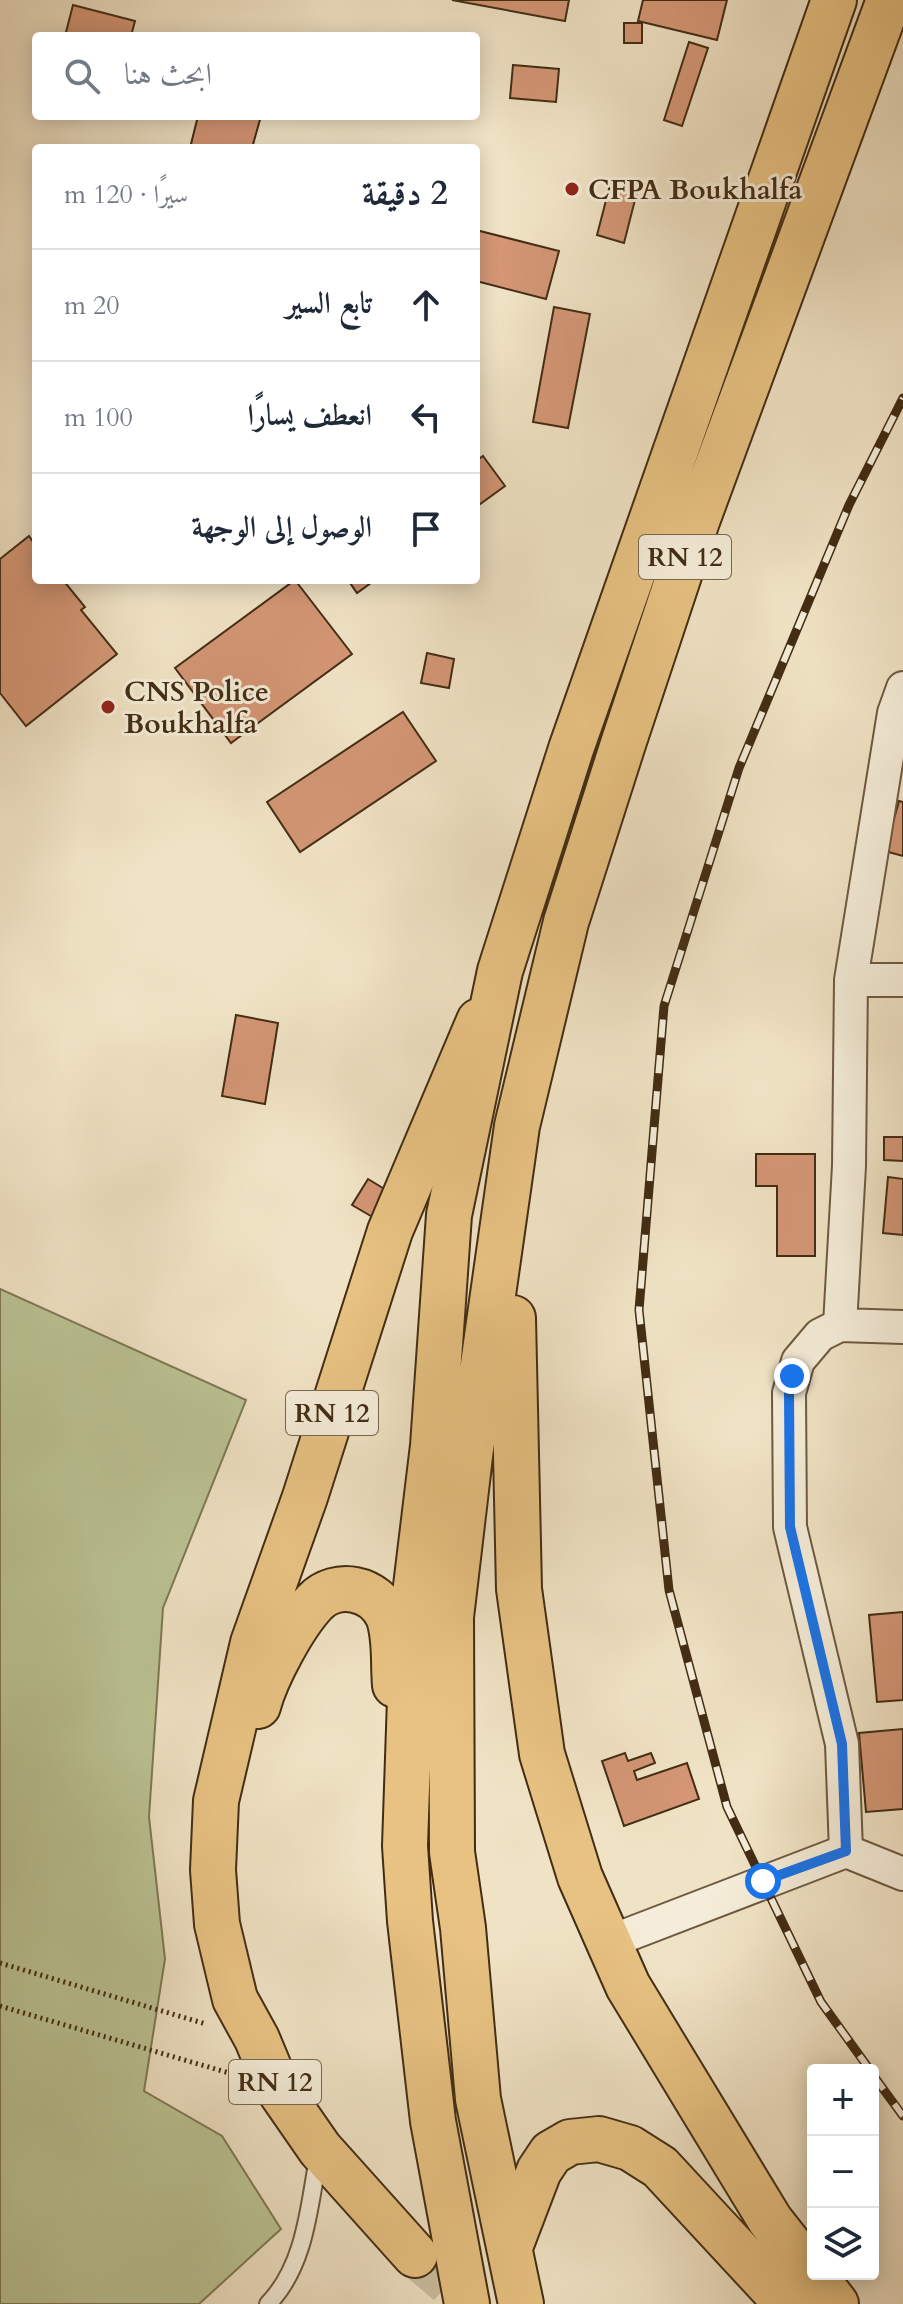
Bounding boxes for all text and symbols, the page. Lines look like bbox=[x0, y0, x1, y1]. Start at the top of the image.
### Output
search box bbox=[32, 32, 480, 120]
icon: search bbox=[60, 54, 104, 98]
text: ابحث هنا bbox=[124, 54, 212, 95]
text: 2 دقيقة bbox=[362, 170, 448, 216]
place label: CFPA Boukhalfa bbox=[588, 171, 803, 209]
text: سيرًا · 120 m bbox=[64, 177, 188, 212]
marker: CFPA Boukhalfa bbox=[563, 180, 581, 198]
text: تابع السير bbox=[286, 283, 372, 324]
icon: ahead bbox=[404, 283, 448, 327]
text: 20 m bbox=[64, 288, 120, 323]
text: انعطف يسارًا bbox=[247, 395, 372, 436]
icon: left bbox=[404, 395, 448, 439]
text: 100 m bbox=[64, 400, 133, 435]
text: الوصول إلى الوجهة bbox=[192, 507, 372, 548]
icon: arrive bbox=[404, 507, 448, 551]
road number: RN 12 bbox=[639, 535, 731, 579]
place label: CNS Police Boukhalfa bbox=[124, 673, 269, 743]
marker: CNS Police Boukhalfa bbox=[99, 698, 117, 716]
route end bbox=[774, 1358, 810, 1394]
road number: RN 12 bbox=[286, 1391, 378, 1435]
route start bbox=[745, 1863, 781, 1899]
road number: RN 12 bbox=[229, 2060, 321, 2104]
map controls bbox=[807, 2064, 879, 2280]
button: + bbox=[807, 2064, 879, 2136]
button: − bbox=[807, 2136, 879, 2208]
button: layers bbox=[807, 2208, 879, 2280]

